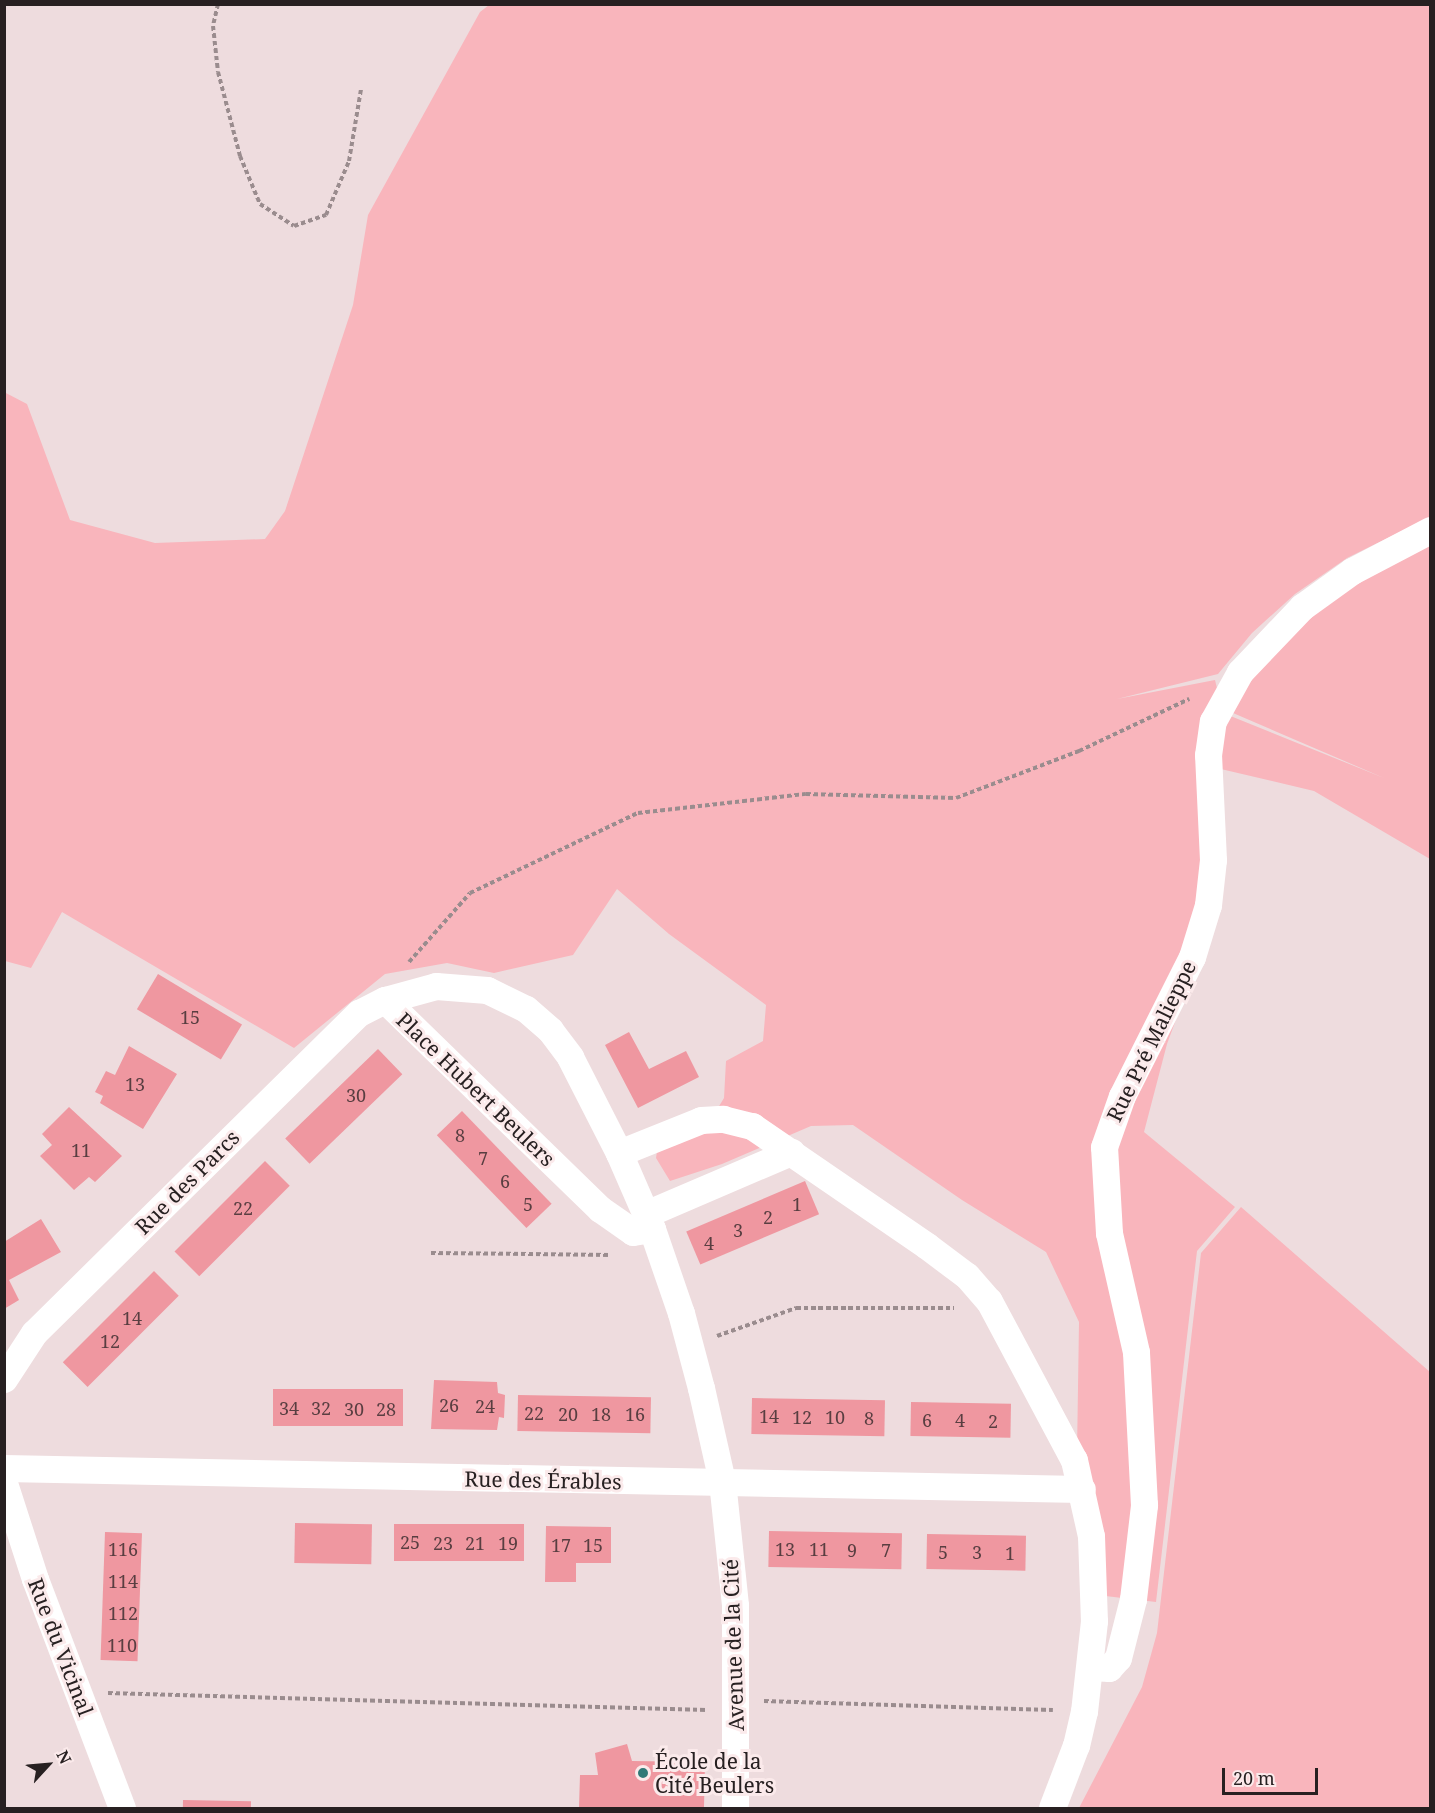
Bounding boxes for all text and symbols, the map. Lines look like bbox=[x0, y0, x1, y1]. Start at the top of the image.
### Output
street label: Rue Pré Malieppe bbox=[1101, 956, 1201, 1126]
house number: 15 bbox=[180, 1006, 200, 1028]
street label: Place Hubert Beulers bbox=[392, 1007, 560, 1171]
house number: 13 bbox=[125, 1073, 145, 1095]
house number: 30 bbox=[346, 1084, 366, 1106]
house number: 8 bbox=[455, 1124, 465, 1146]
street label: Rue des Parcs bbox=[130, 1125, 244, 1239]
house number: 11 bbox=[71, 1139, 91, 1161]
house number: 7 bbox=[478, 1147, 488, 1169]
house number: 6 bbox=[500, 1170, 510, 1192]
house number: 5 bbox=[523, 1193, 533, 1215]
house number: 1 bbox=[792, 1193, 802, 1215]
house number: 22 bbox=[233, 1197, 253, 1219]
house number: 2 bbox=[763, 1206, 773, 1228]
house number: 3 bbox=[733, 1219, 743, 1241]
house number: 4 bbox=[704, 1232, 714, 1254]
house number: 14 bbox=[122, 1307, 142, 1329]
house number: 12 bbox=[100, 1330, 120, 1352]
house number: 26 bbox=[439, 1394, 459, 1416]
house number: 24 bbox=[475, 1395, 495, 1417]
house number: 34 bbox=[279, 1397, 299, 1419]
house number: 32 bbox=[311, 1397, 331, 1419]
house number: 30 bbox=[344, 1398, 364, 1420]
house number: 28 bbox=[376, 1398, 396, 1420]
house number: 22 bbox=[524, 1402, 544, 1424]
house number: 20 bbox=[558, 1403, 578, 1425]
house number: 18 bbox=[591, 1403, 611, 1425]
house number: 16 bbox=[625, 1403, 645, 1425]
house number: 14 bbox=[759, 1405, 779, 1427]
house number: 12 bbox=[792, 1406, 812, 1428]
house number: 10 bbox=[825, 1406, 845, 1428]
house number: 8 bbox=[864, 1407, 874, 1429]
house number: 6 bbox=[922, 1409, 932, 1431]
house number: 4 bbox=[955, 1409, 965, 1431]
house number: 2 bbox=[988, 1410, 998, 1432]
street label: Rue des Érables bbox=[464, 1466, 622, 1494]
house number: 25 bbox=[400, 1531, 420, 1553]
house number: 23 bbox=[433, 1532, 453, 1554]
house number: 21 bbox=[465, 1532, 485, 1554]
house number: 19 bbox=[498, 1532, 518, 1554]
house number: 17 bbox=[551, 1534, 571, 1556]
house number: 15 bbox=[583, 1534, 603, 1556]
house number: 116 bbox=[108, 1538, 138, 1560]
house number: 13 bbox=[775, 1538, 795, 1560]
house number: 11 bbox=[809, 1538, 829, 1560]
house number: 9 bbox=[847, 1539, 857, 1561]
house number: 7 bbox=[881, 1539, 891, 1561]
house number: 5 bbox=[938, 1541, 948, 1563]
house number: 3 bbox=[972, 1541, 982, 1563]
house number: 1 bbox=[1005, 1542, 1015, 1564]
street label: Avenue de la Cité bbox=[717, 1559, 749, 1731]
house number: 114 bbox=[108, 1570, 138, 1592]
street label: Rue du Vicinal bbox=[23, 1575, 99, 1719]
house number: 112 bbox=[108, 1602, 138, 1624]
house number: 110 bbox=[107, 1634, 137, 1656]
north arrow bbox=[18, 1735, 78, 1795]
text: N bbox=[52, 1747, 77, 1768]
place label: École de la Cité Beulers bbox=[655, 1748, 774, 1798]
scale bar bbox=[1225, 1756, 1321, 1794]
marker: École de la Cité Beulers bbox=[636, 1766, 650, 1780]
text: 20 m bbox=[1233, 1766, 1275, 1790]

